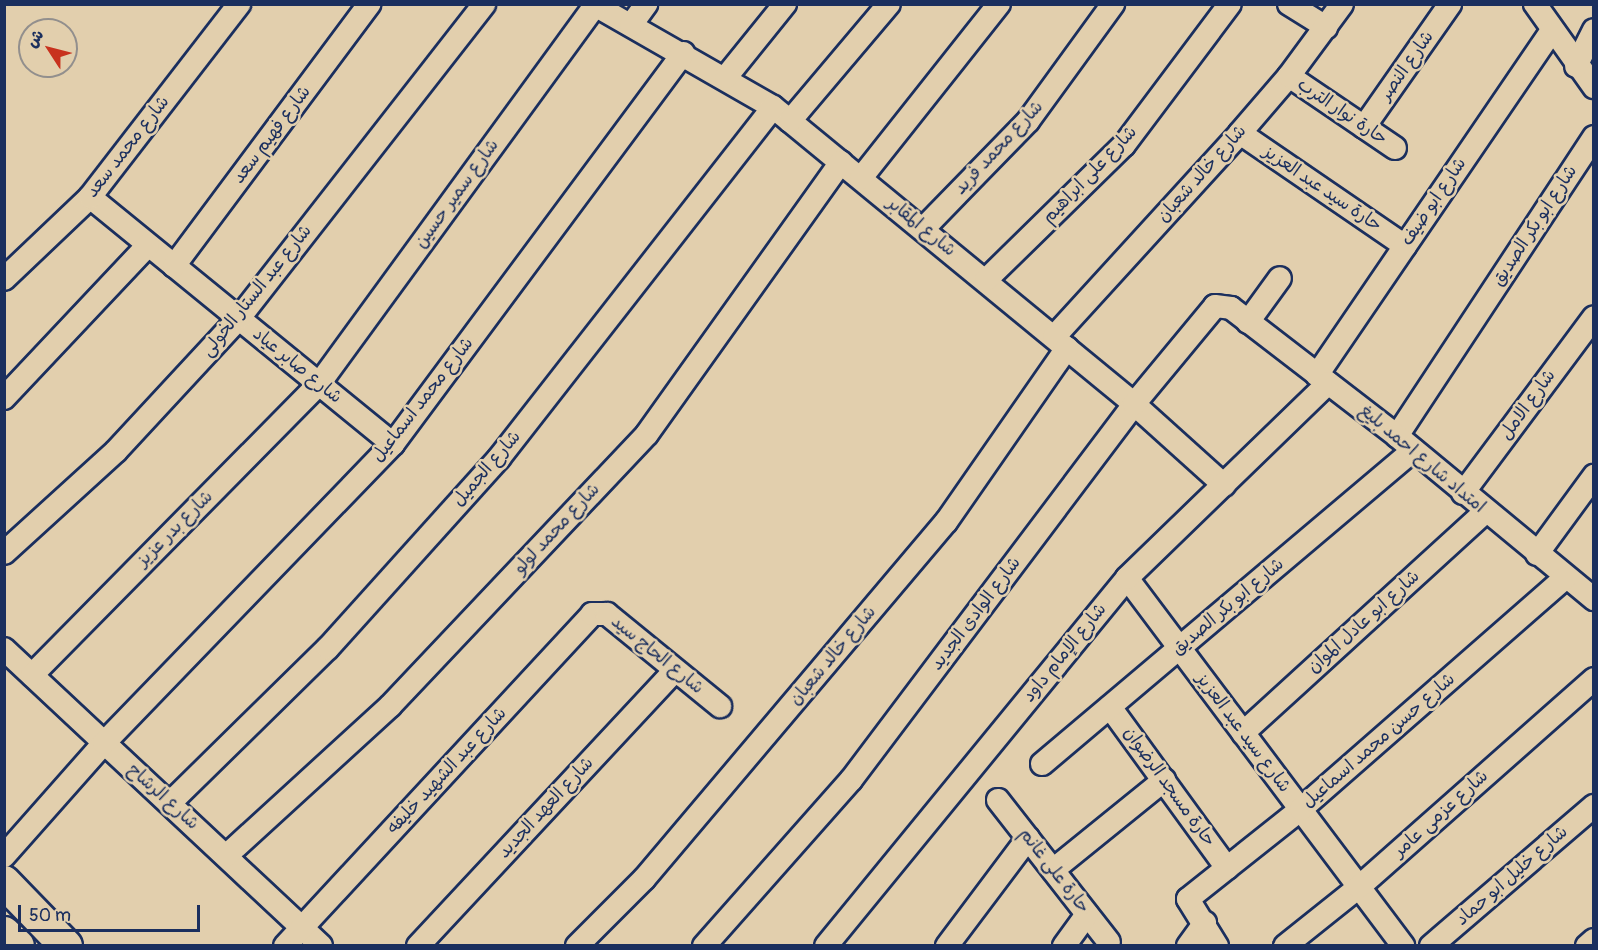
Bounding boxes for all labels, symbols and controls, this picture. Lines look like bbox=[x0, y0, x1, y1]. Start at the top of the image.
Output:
north arrow bbox=[18, 18, 78, 78]
text: ش bbox=[22, 26, 48, 52]
street label: شارع النصر bbox=[1375, 27, 1439, 105]
street label: حارة نوار الترب bbox=[1293, 74, 1391, 150]
street label: شارع فهيم سعد bbox=[228, 82, 316, 188]
street label: شارع محمد سعد bbox=[81, 92, 175, 202]
street label: شارع محمد فريد bbox=[950, 97, 1048, 199]
street label: شارع خالد شعبان bbox=[1153, 121, 1251, 227]
street label: شارع على ابراهيم bbox=[1038, 122, 1142, 228]
street label: شارع سمير حسين bbox=[410, 135, 504, 253]
street label: حارة سيد عبد العزيز bbox=[1259, 141, 1385, 237]
street label: شارع ابو ضيف bbox=[1397, 154, 1471, 250]
street label: شارع ابو بكر الصديق bbox=[1488, 161, 1582, 291]
street label: شارع المقابر bbox=[882, 193, 960, 261]
street label: شارع عبد الستار الخولى bbox=[197, 221, 317, 361]
street label: شارع صابر عياد bbox=[248, 323, 346, 409]
street label: شارع محمد اسماعيل bbox=[368, 333, 478, 467]
street label: شارع الامل bbox=[1495, 366, 1561, 444]
street label: امتداد شارع احمد بليغ bbox=[1354, 400, 1490, 518]
street label: شارع الجميل bbox=[448, 427, 526, 511]
street label: شارع محمد لولو bbox=[509, 479, 605, 579]
street label: شارع بدر عزيز bbox=[132, 486, 218, 572]
street label: شارع الوادى الجديد bbox=[926, 553, 1026, 675]
street label: شارع ابو بكر الصديق bbox=[1167, 554, 1289, 660]
street label: شارع ابو عادل الموان bbox=[1303, 566, 1425, 678]
street label: شارع الإمام داود bbox=[1018, 599, 1112, 707]
street label: شارع خالد شعبان bbox=[785, 602, 881, 710]
street label: شارع الحاج سيد bbox=[606, 611, 708, 699]
street label: شارع سيد عبد العزيز bbox=[1191, 669, 1295, 797]
street label: شارع حسن محمد اسماعيل bbox=[1298, 669, 1460, 813]
street label: شارع عبد الشهيد خليفه bbox=[383, 703, 511, 839]
street label: حارة مسجد الرضوان bbox=[1118, 723, 1220, 851]
street label: شارع العهد الجديد bbox=[494, 753, 598, 863]
street label: شارع الرشاح bbox=[123, 759, 203, 835]
street label: شارع عزمى عامر bbox=[1389, 766, 1493, 862]
street label: شارع خليل ابو حماد bbox=[1452, 821, 1572, 931]
street label: حارة على غانم bbox=[1014, 824, 1094, 918]
scale bar bbox=[21, 893, 202, 931]
text: 50 m bbox=[29, 904, 71, 927]

